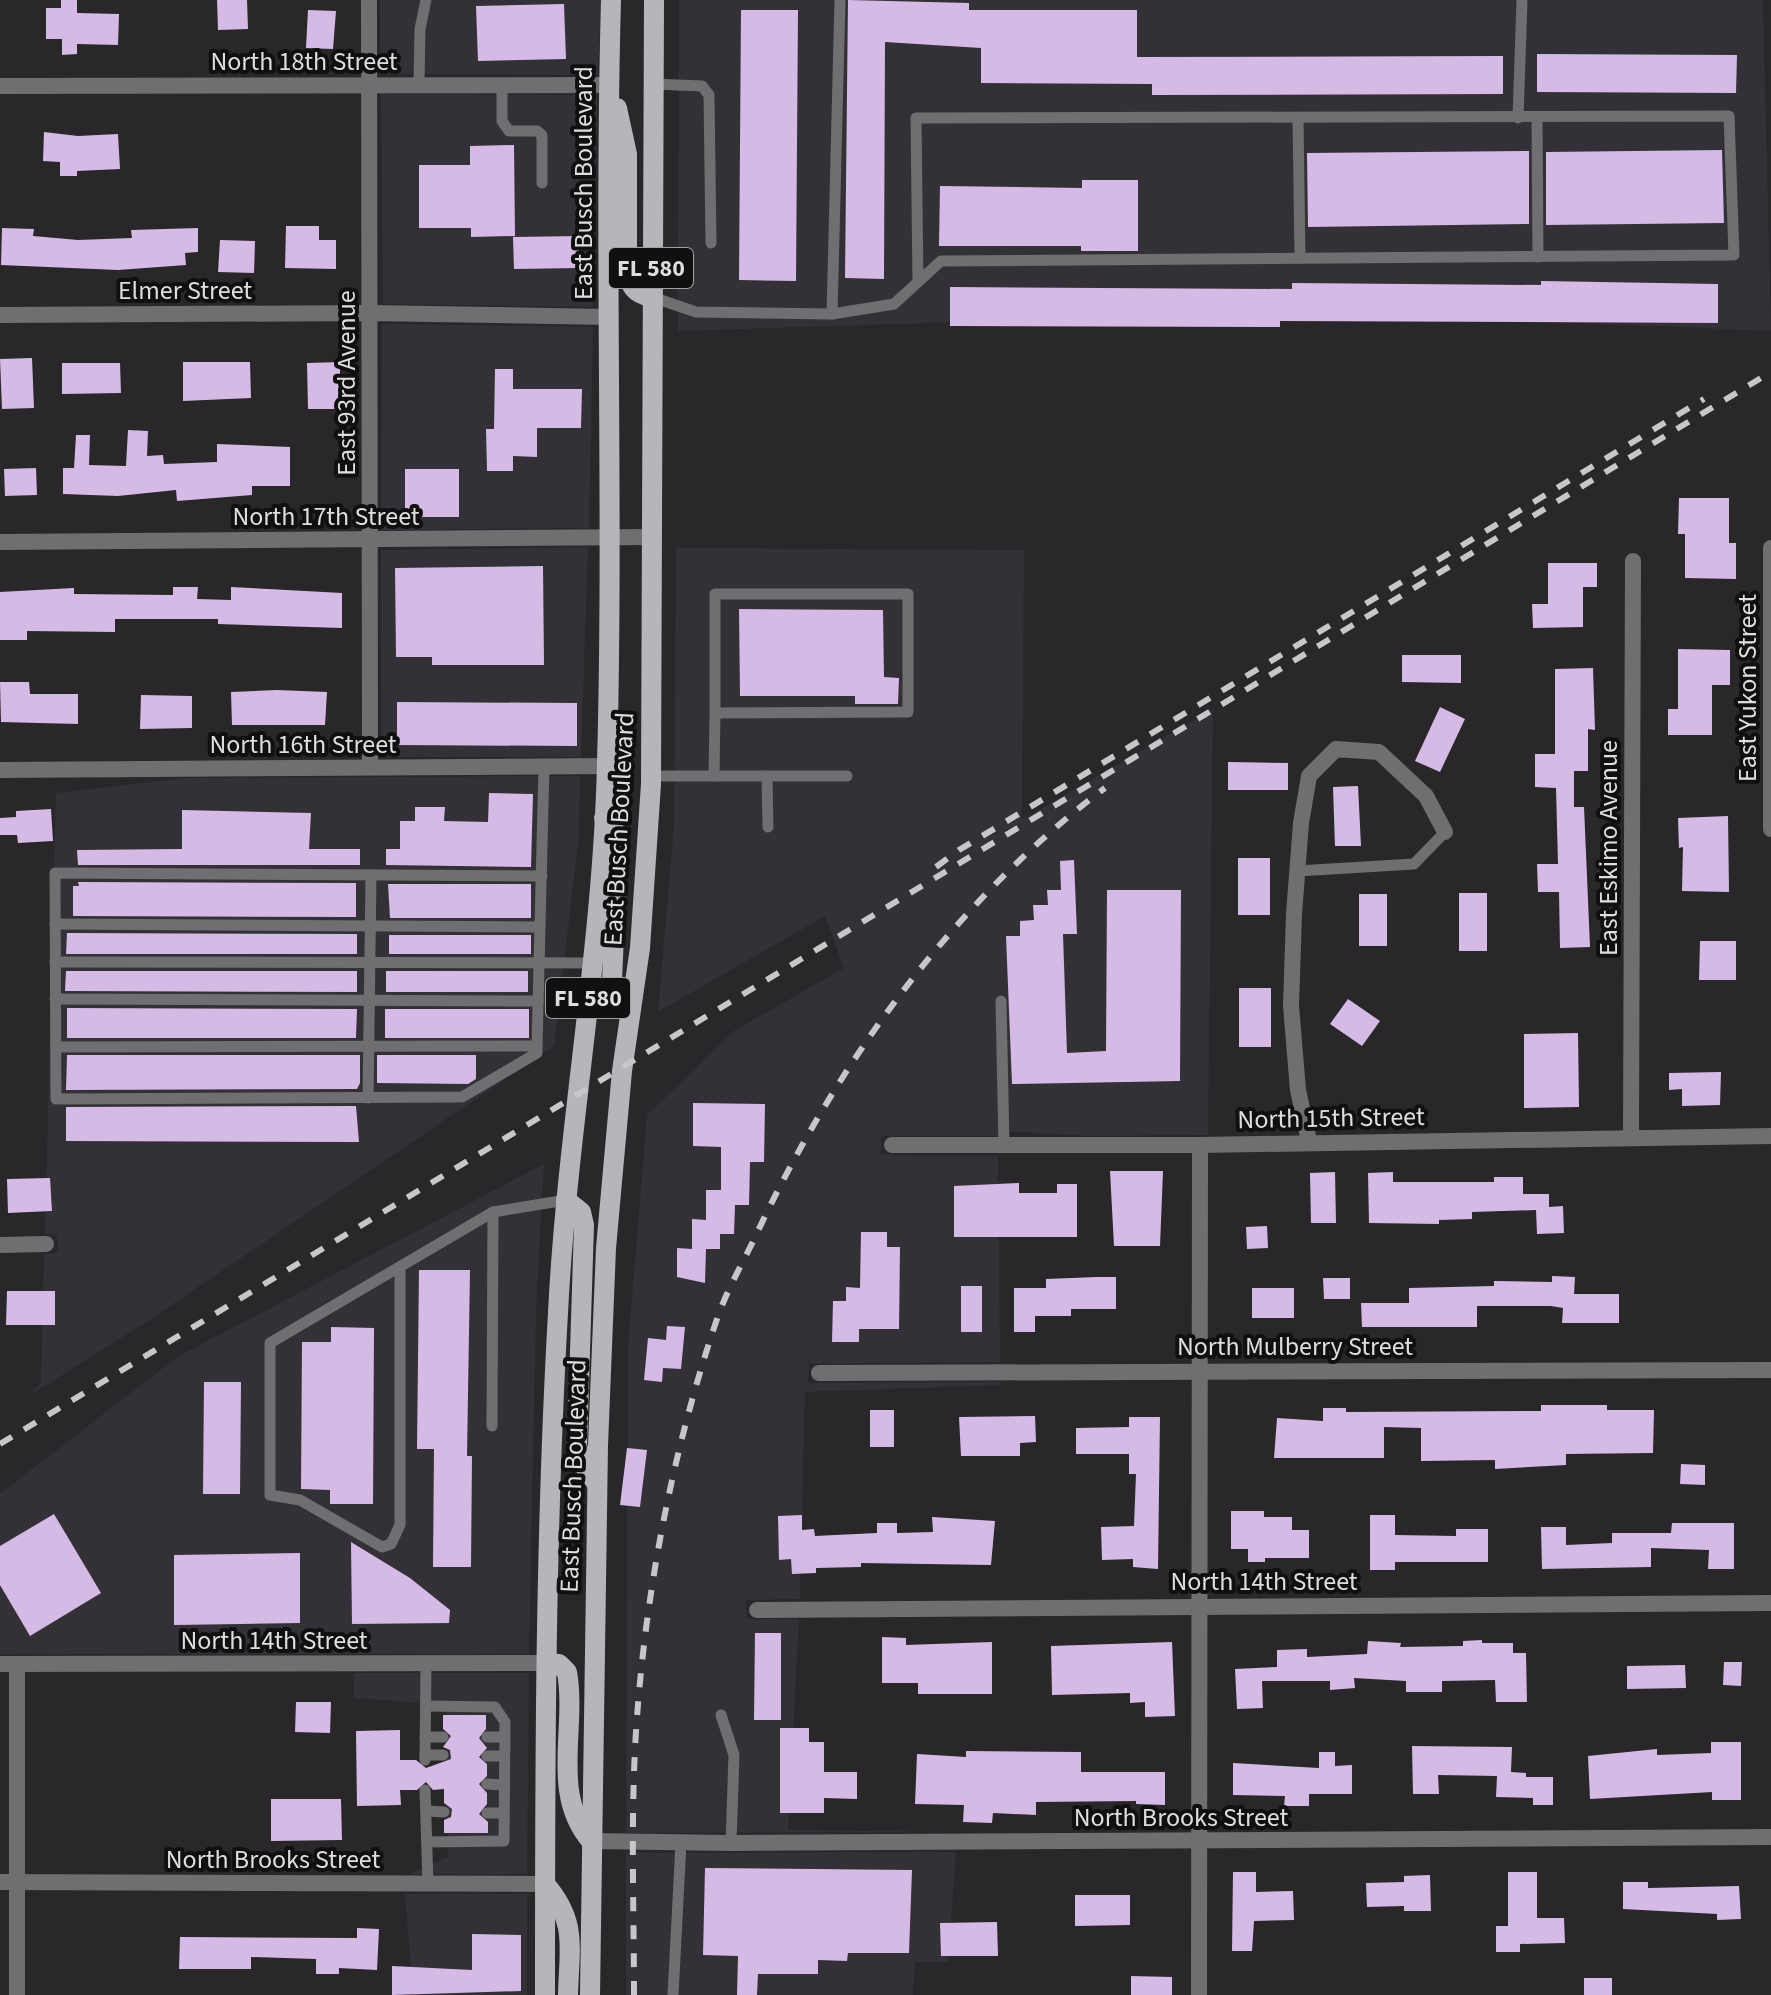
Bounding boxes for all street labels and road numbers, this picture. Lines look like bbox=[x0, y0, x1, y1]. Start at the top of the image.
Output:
street label: North 18th Street bbox=[210, 43, 398, 80]
street label: East Busch Boulevard bbox=[565, 66, 602, 300]
road number: FL 580 bbox=[609, 248, 693, 288]
street label: Elmer Street bbox=[118, 272, 252, 309]
street label: East 93rd Avenue bbox=[328, 290, 365, 476]
street label: North 17th Street bbox=[232, 498, 420, 535]
street label: East Yukon Street bbox=[1729, 594, 1766, 782]
street label: East Busch Boulevard bbox=[594, 711, 644, 947]
street label: North 16th Street bbox=[209, 726, 397, 763]
street label: East Eskimo Avenue bbox=[1590, 740, 1627, 956]
road number: FL 580 bbox=[546, 978, 630, 1018]
street label: North 15th Street bbox=[1237, 1098, 1425, 1138]
street label: North Mulberry Street bbox=[1177, 1328, 1413, 1365]
street label: East Busch Boulevard bbox=[550, 1359, 596, 1593]
street label: North 14th Street bbox=[1170, 1563, 1358, 1600]
street label: North 14th Street bbox=[180, 1622, 368, 1659]
street label: North Brooks Street bbox=[1074, 1799, 1288, 1836]
street label: North Brooks Street bbox=[166, 1841, 380, 1878]

